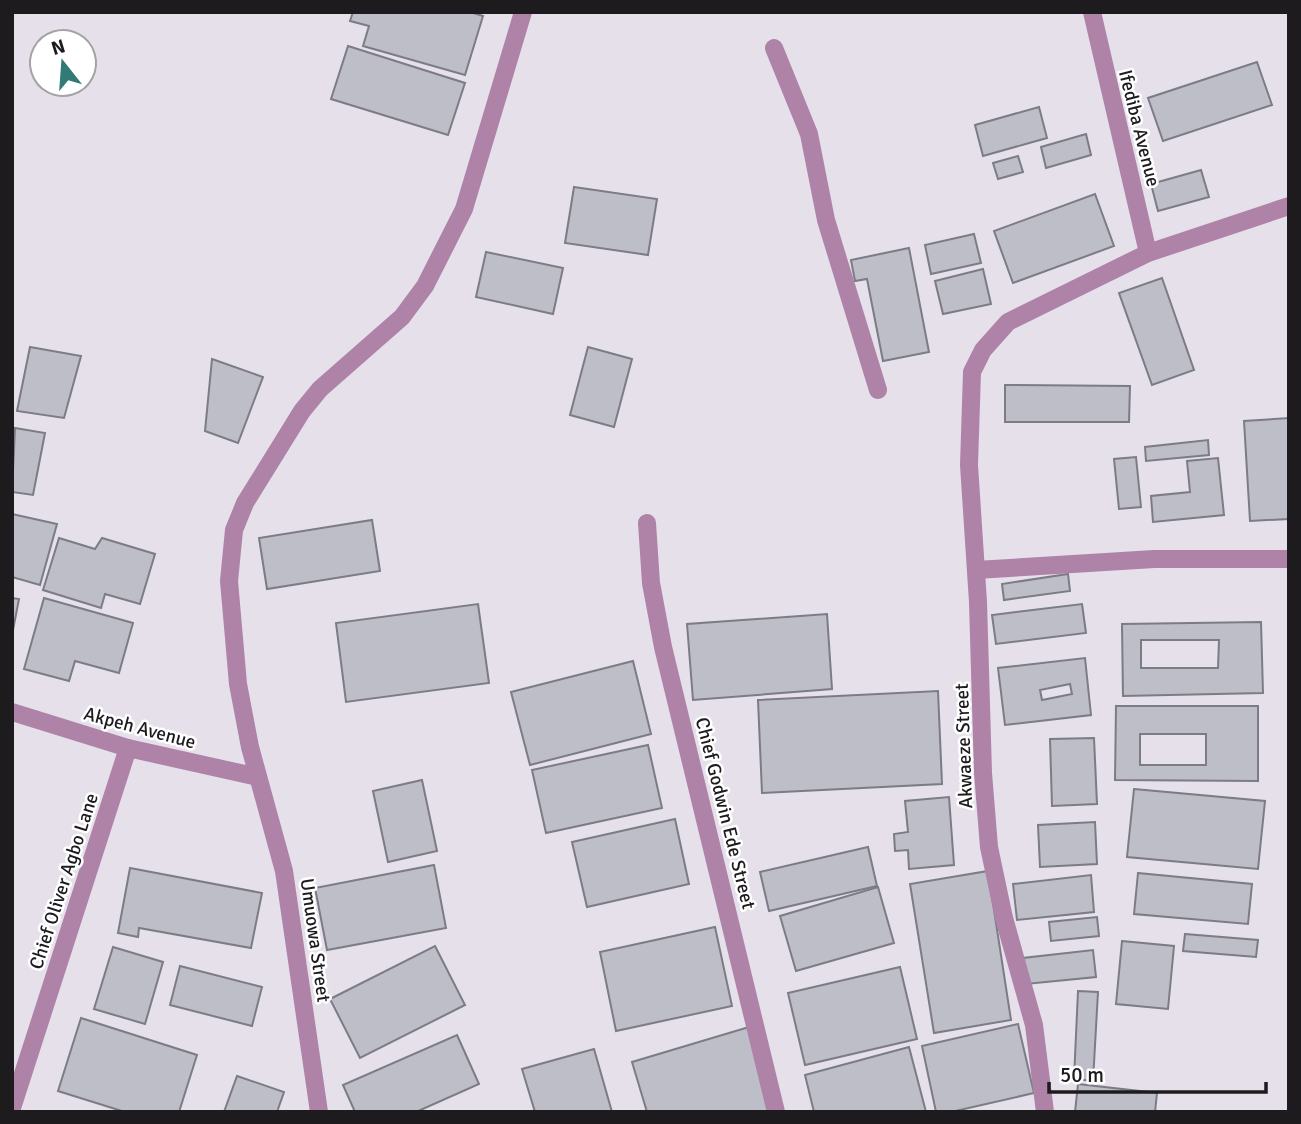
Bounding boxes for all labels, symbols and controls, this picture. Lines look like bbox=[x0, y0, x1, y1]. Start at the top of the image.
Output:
north arrow bbox=[28, 28, 98, 98]
text: N bbox=[48, 34, 68, 61]
street label: Ifediba Avenue bbox=[1113, 67, 1165, 189]
street label: Akwaeze Street bbox=[950, 683, 978, 809]
street label: Akpeh Avenue bbox=[81, 702, 198, 754]
street label: Chief Godwin Ede Street bbox=[690, 715, 761, 912]
street label: Chief Oliver Agbo Lane bbox=[24, 790, 104, 972]
street label: Umuowa Street bbox=[294, 877, 336, 1004]
scale bar bbox=[1049, 1050, 1266, 1094]
text: 50 m bbox=[1060, 1062, 1104, 1088]

